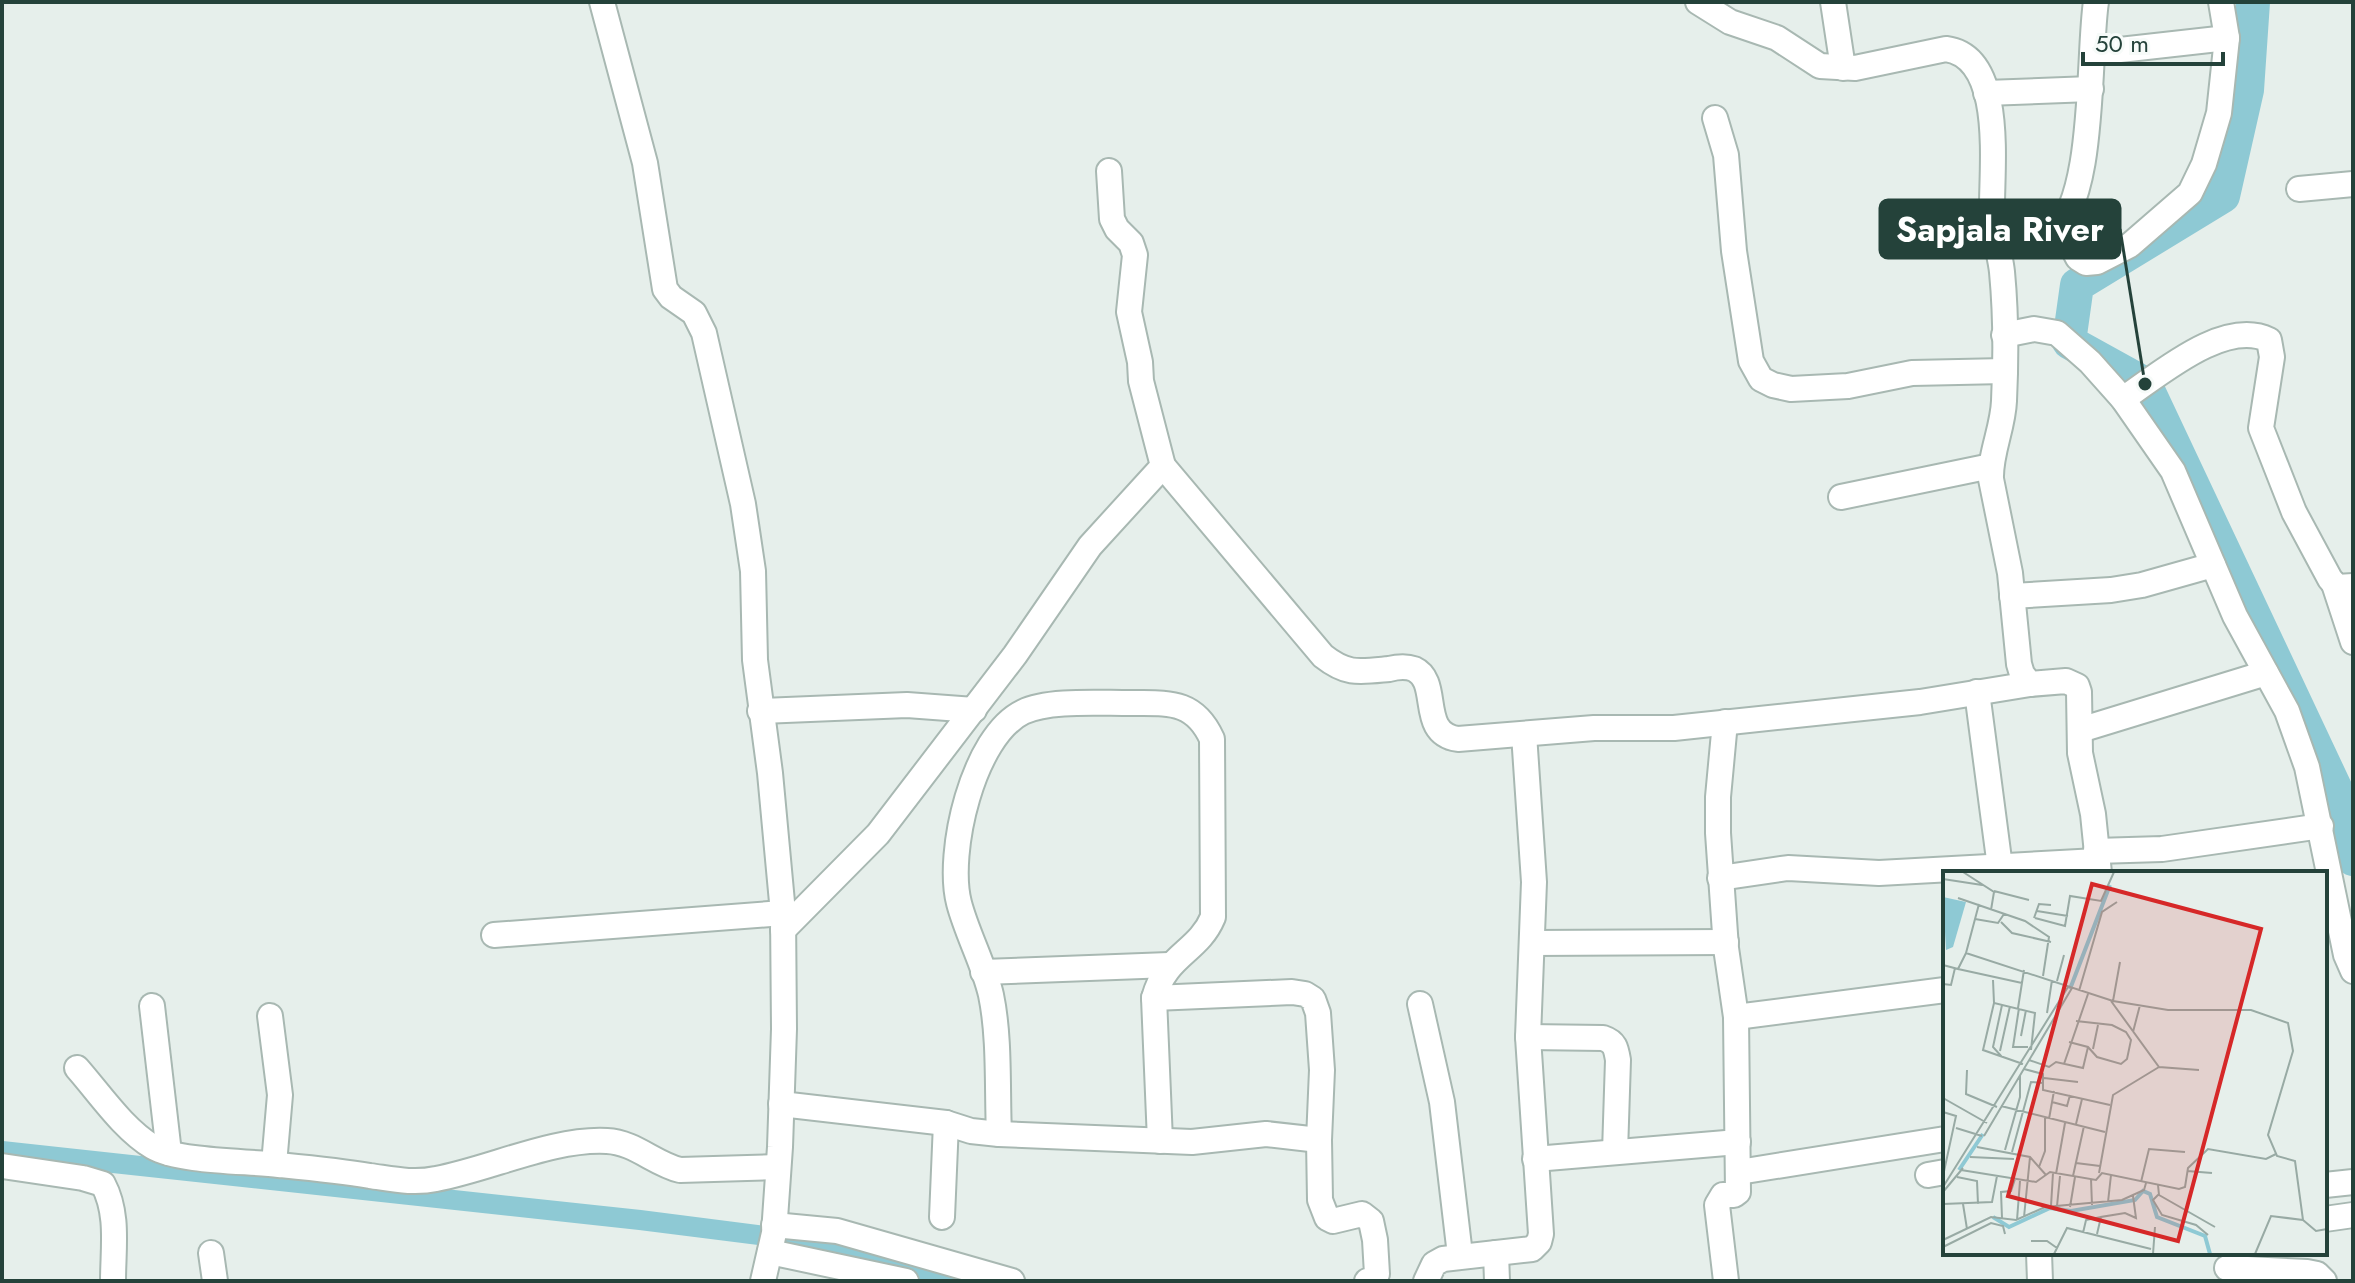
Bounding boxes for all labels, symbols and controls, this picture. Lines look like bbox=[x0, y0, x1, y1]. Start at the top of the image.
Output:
scale bar bbox=[2083, 16, 2223, 66]
text: 50 m bbox=[2095, 26, 2149, 61]
callout: Sapjala River bbox=[1880, 200, 2120, 258]
text: Sapjala River bbox=[1896, 205, 2104, 254]
inset map bbox=[1943, 871, 2327, 1255]

